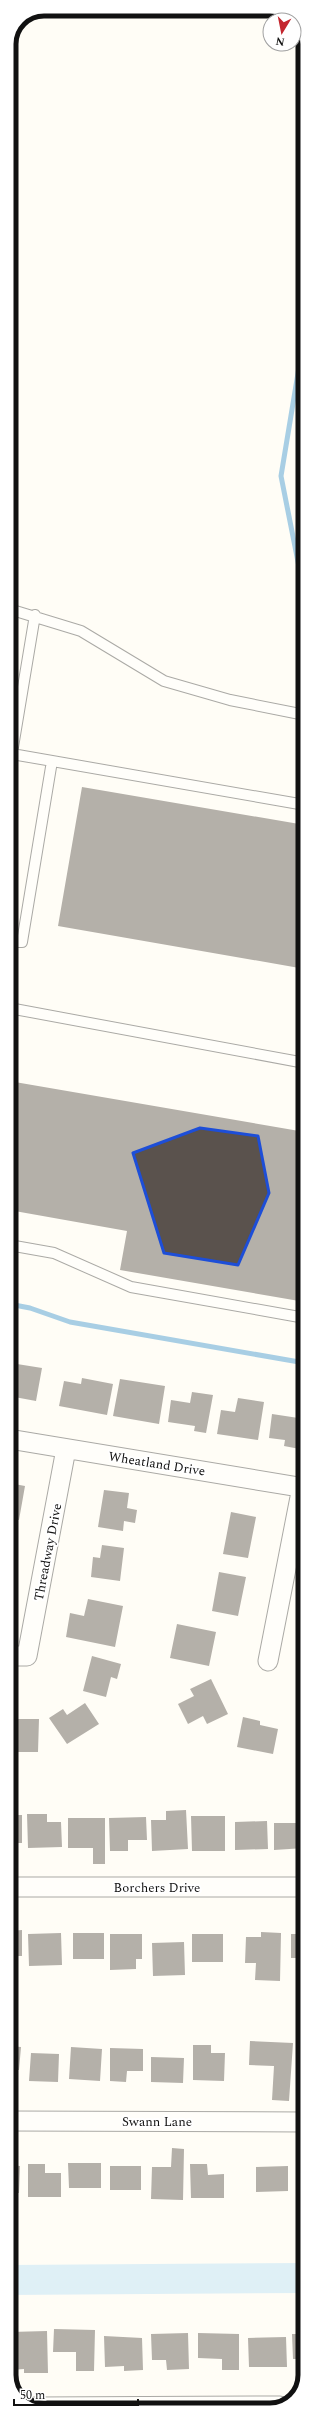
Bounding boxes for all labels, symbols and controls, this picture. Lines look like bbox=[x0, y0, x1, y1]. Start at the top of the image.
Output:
north arrow bbox=[262, 12, 302, 52]
text: N bbox=[274, 32, 286, 51]
street label: Wheatland Drive bbox=[107, 1446, 207, 1482]
street label: Threadway Drive bbox=[29, 1502, 67, 1603]
street label: Borchers Drive bbox=[114, 1878, 200, 1898]
street label: Swann Lane bbox=[122, 2112, 192, 2132]
scale bar bbox=[14, 2381, 138, 2407]
text: 50 m bbox=[20, 2386, 45, 2405]

